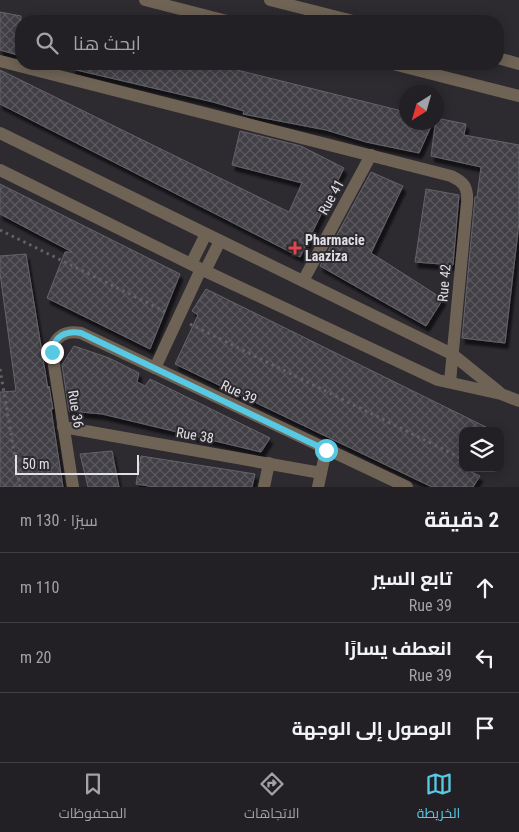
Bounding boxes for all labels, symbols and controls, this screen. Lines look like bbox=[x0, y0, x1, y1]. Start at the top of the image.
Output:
search box bbox=[15, 15, 504, 70]
icon: search bbox=[33, 29, 61, 57]
text: ابحث هنا bbox=[73, 32, 141, 55]
north arrow bbox=[399, 85, 444, 130]
street label: Rue 41 bbox=[315, 177, 347, 217]
place label: Pharmacie Laaziza bbox=[305, 232, 365, 264]
marker: Pharmacie Laaziza bbox=[289, 242, 301, 254]
street label: Rue 42 bbox=[434, 263, 454, 303]
route end bbox=[41, 341, 64, 364]
street label: Rue 39 bbox=[218, 377, 260, 407]
street label: Rue 36 bbox=[65, 389, 87, 429]
street label: Rue 38 bbox=[175, 424, 215, 446]
map controls bbox=[459, 427, 504, 472]
button: layers bbox=[459, 427, 504, 472]
route start bbox=[315, 439, 338, 462]
scale bar bbox=[15, 452, 139, 475]
text: 50 m bbox=[22, 456, 50, 472]
text: 2 دقيقة bbox=[424, 508, 499, 532]
text: سيرًا · 130 m bbox=[20, 511, 98, 530]
text: تابع السير bbox=[372, 567, 452, 590]
icon: ahead bbox=[471, 574, 499, 602]
text: 110 m bbox=[20, 578, 59, 597]
text: Rue 39 bbox=[409, 596, 452, 615]
text: انعطف يسارًا bbox=[344, 637, 452, 660]
icon: left bbox=[471, 644, 499, 672]
text: 20 m bbox=[20, 648, 52, 667]
text: Rue 39 bbox=[409, 666, 452, 685]
icon: arrive bbox=[471, 714, 499, 742]
text: الوصول إلى الوجهة bbox=[292, 717, 452, 740]
tab: المحفوظات bbox=[59, 770, 127, 826]
tab: الاتجاهات bbox=[244, 770, 299, 826]
tab: الخريطة bbox=[417, 770, 460, 826]

